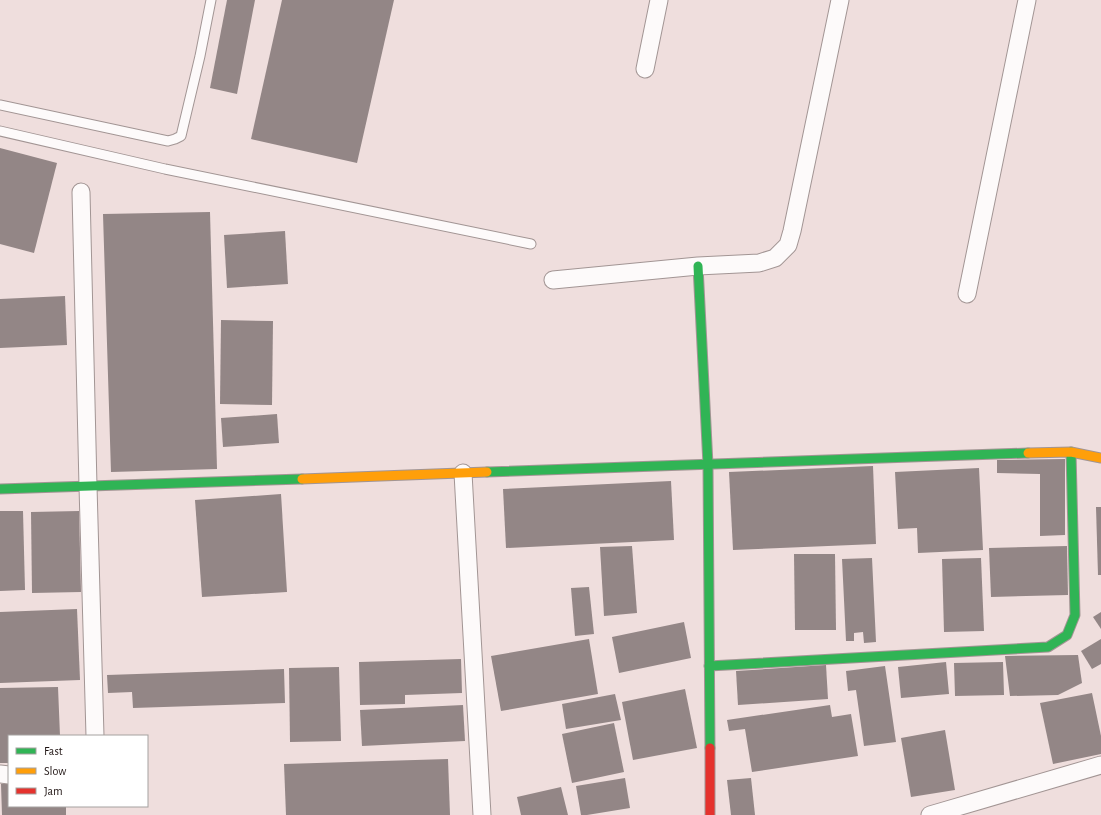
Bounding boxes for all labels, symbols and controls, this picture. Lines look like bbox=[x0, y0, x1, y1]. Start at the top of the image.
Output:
legend bbox=[8, 735, 148, 807]
text: Fast bbox=[44, 745, 63, 757]
text: Slow bbox=[44, 765, 66, 777]
text: Jam bbox=[44, 785, 63, 797]

